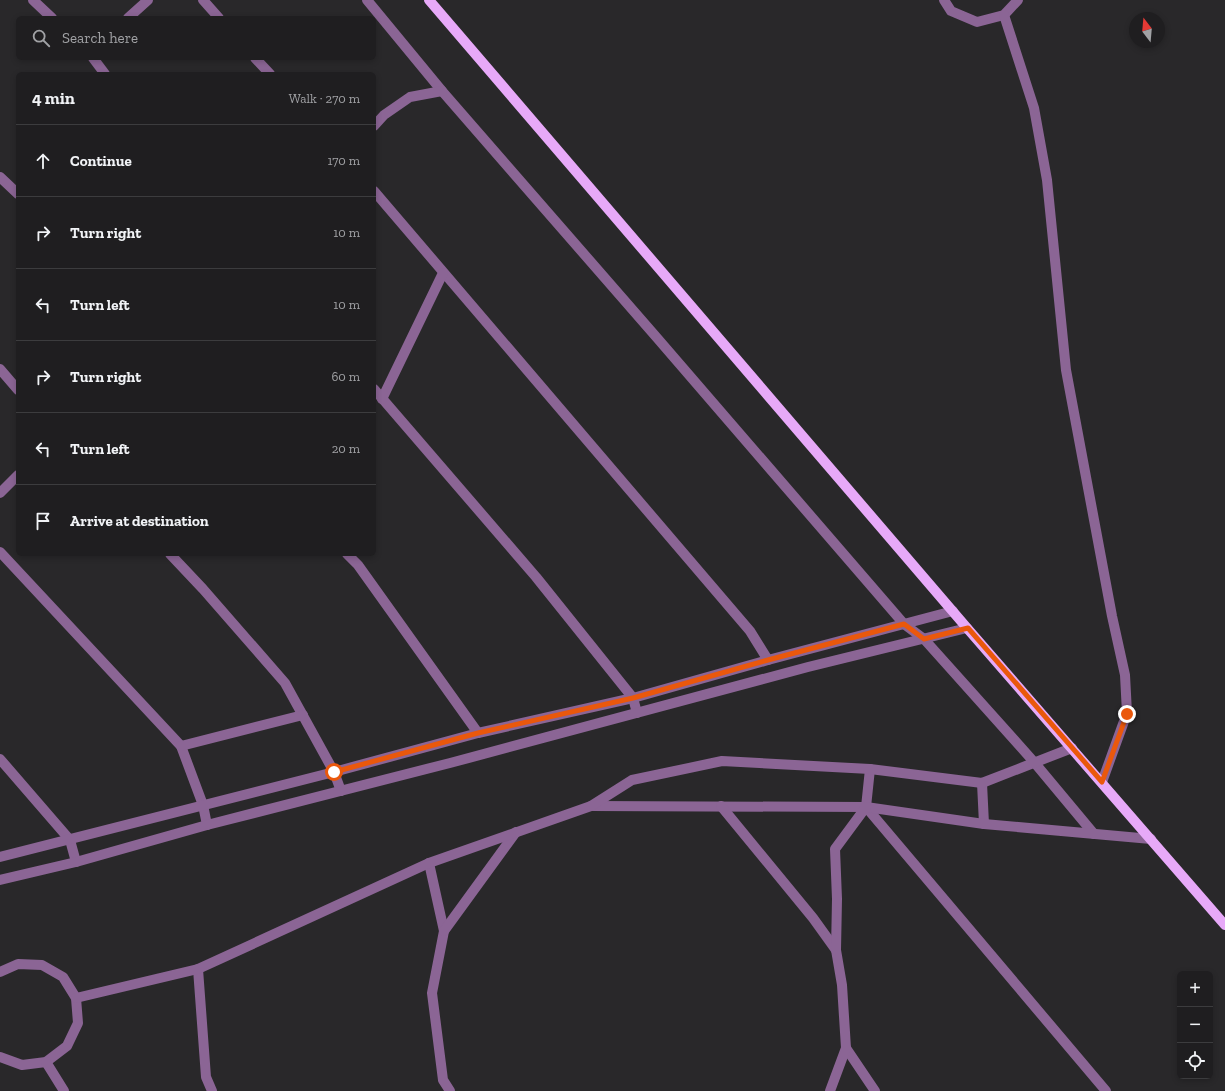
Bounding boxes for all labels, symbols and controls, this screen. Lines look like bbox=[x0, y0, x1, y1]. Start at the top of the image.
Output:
north arrow bbox=[1129, 12, 1165, 48]
search box bbox=[16, 16, 376, 60]
icon: search bbox=[30, 27, 52, 49]
text: Search here bbox=[62, 29, 138, 47]
text: 4 min bbox=[32, 88, 75, 108]
text: Walk · 270 m bbox=[289, 91, 360, 106]
icon: ahead bbox=[32, 150, 54, 172]
text: Continue bbox=[70, 152, 132, 170]
text: 170 m bbox=[327, 153, 360, 168]
icon: right bbox=[32, 222, 54, 244]
text: Turn right bbox=[70, 224, 141, 242]
text: 10 m bbox=[333, 225, 360, 240]
icon: left bbox=[32, 294, 54, 316]
text: Turn left bbox=[70, 296, 130, 314]
text: 10 m bbox=[333, 297, 360, 312]
icon: right bbox=[32, 366, 54, 388]
text: Turn right bbox=[70, 368, 141, 386]
text: 60 m bbox=[331, 369, 360, 384]
icon: left bbox=[32, 438, 54, 460]
text: Turn left bbox=[70, 440, 130, 458]
text: 20 m bbox=[332, 441, 360, 456]
icon: arrive bbox=[32, 510, 54, 532]
text: Arrive at destination bbox=[70, 512, 209, 530]
route end bbox=[1118, 705, 1136, 723]
route start bbox=[325, 763, 343, 781]
map controls bbox=[1177, 971, 1213, 1079]
button: + bbox=[1177, 971, 1213, 1007]
button: − bbox=[1177, 1007, 1213, 1043]
button: locate bbox=[1177, 1043, 1213, 1079]

